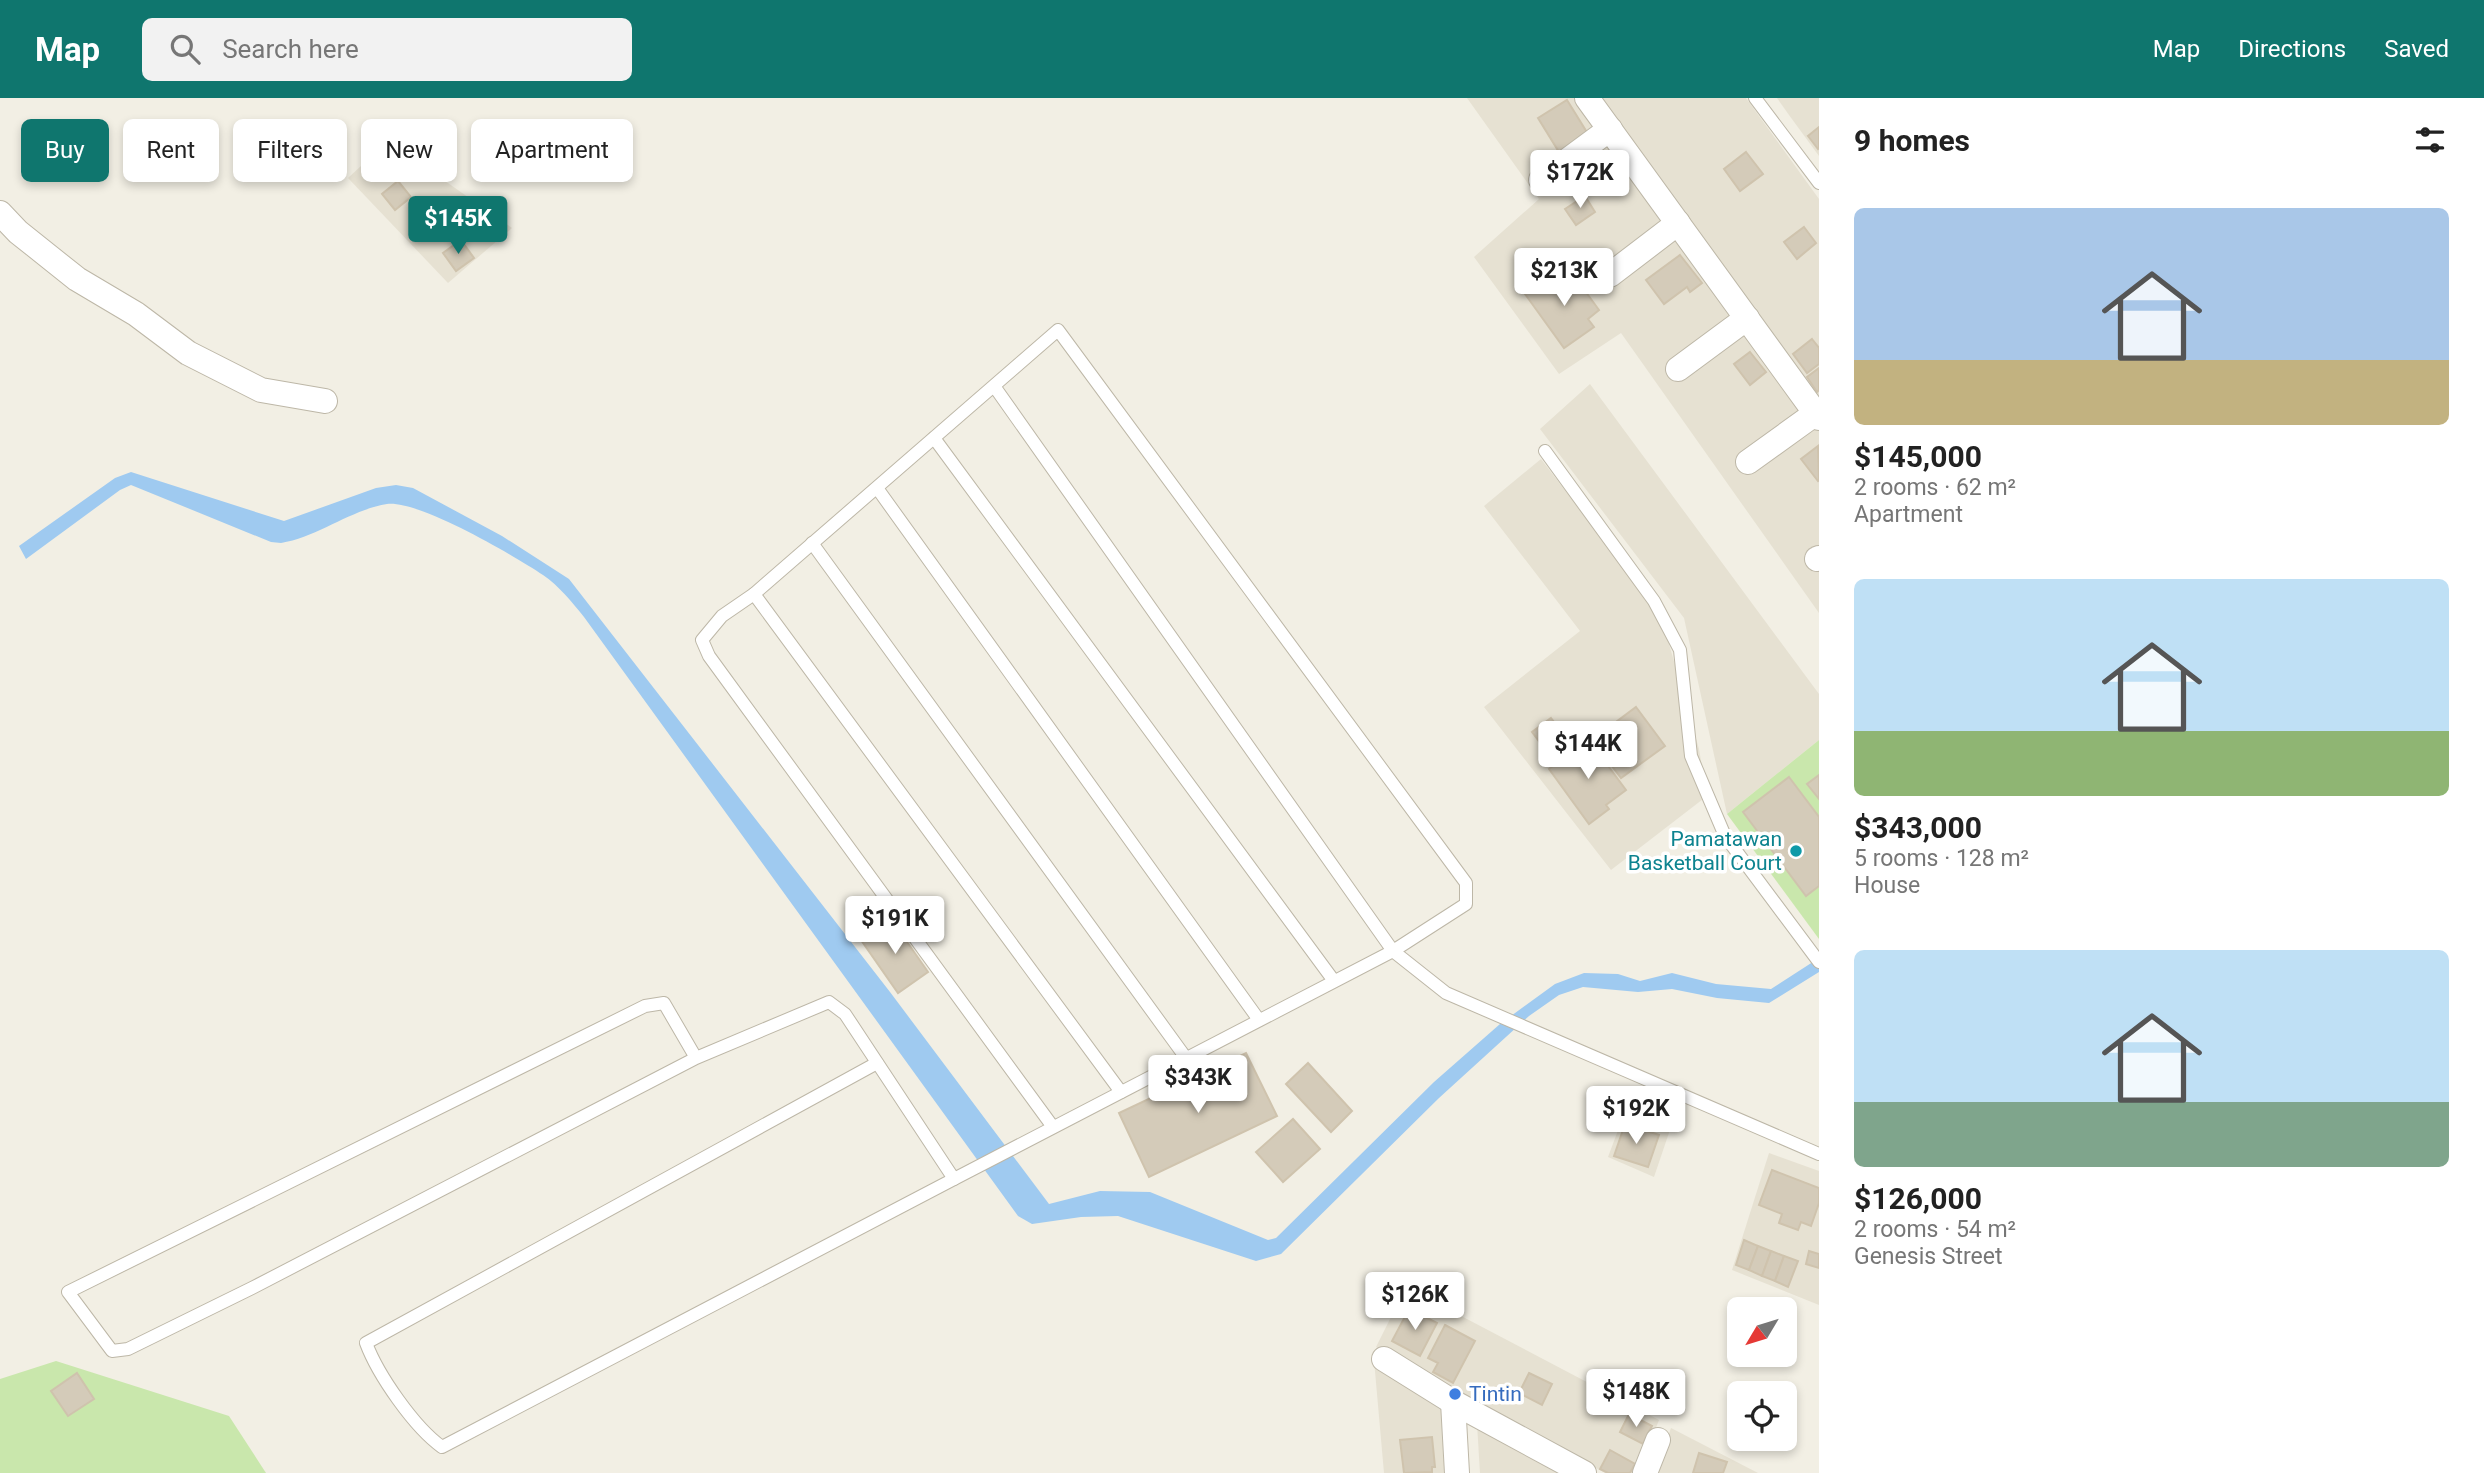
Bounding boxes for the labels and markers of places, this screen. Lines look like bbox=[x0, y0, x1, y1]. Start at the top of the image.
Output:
pin: $172K bbox=[1531, 150, 1629, 210]
pin: $145K bbox=[409, 197, 507, 256]
pin: $213K bbox=[1515, 248, 1613, 308]
pin: $144K bbox=[1539, 722, 1637, 781]
place label: Pamatawan Basketball Court bbox=[1628, 827, 1782, 875]
marker: Pamatawan Basketball Court bbox=[1788, 843, 1804, 859]
pin: $191K bbox=[846, 896, 944, 956]
pin: $343K bbox=[1149, 1056, 1247, 1115]
pin: $192K bbox=[1587, 1086, 1685, 1146]
pin: $126K bbox=[1366, 1272, 1464, 1332]
pin: $148K bbox=[1587, 1370, 1685, 1429]
place label: Tintin bbox=[1469, 1382, 1522, 1406]
marker: Tintin bbox=[1447, 1386, 1463, 1402]

